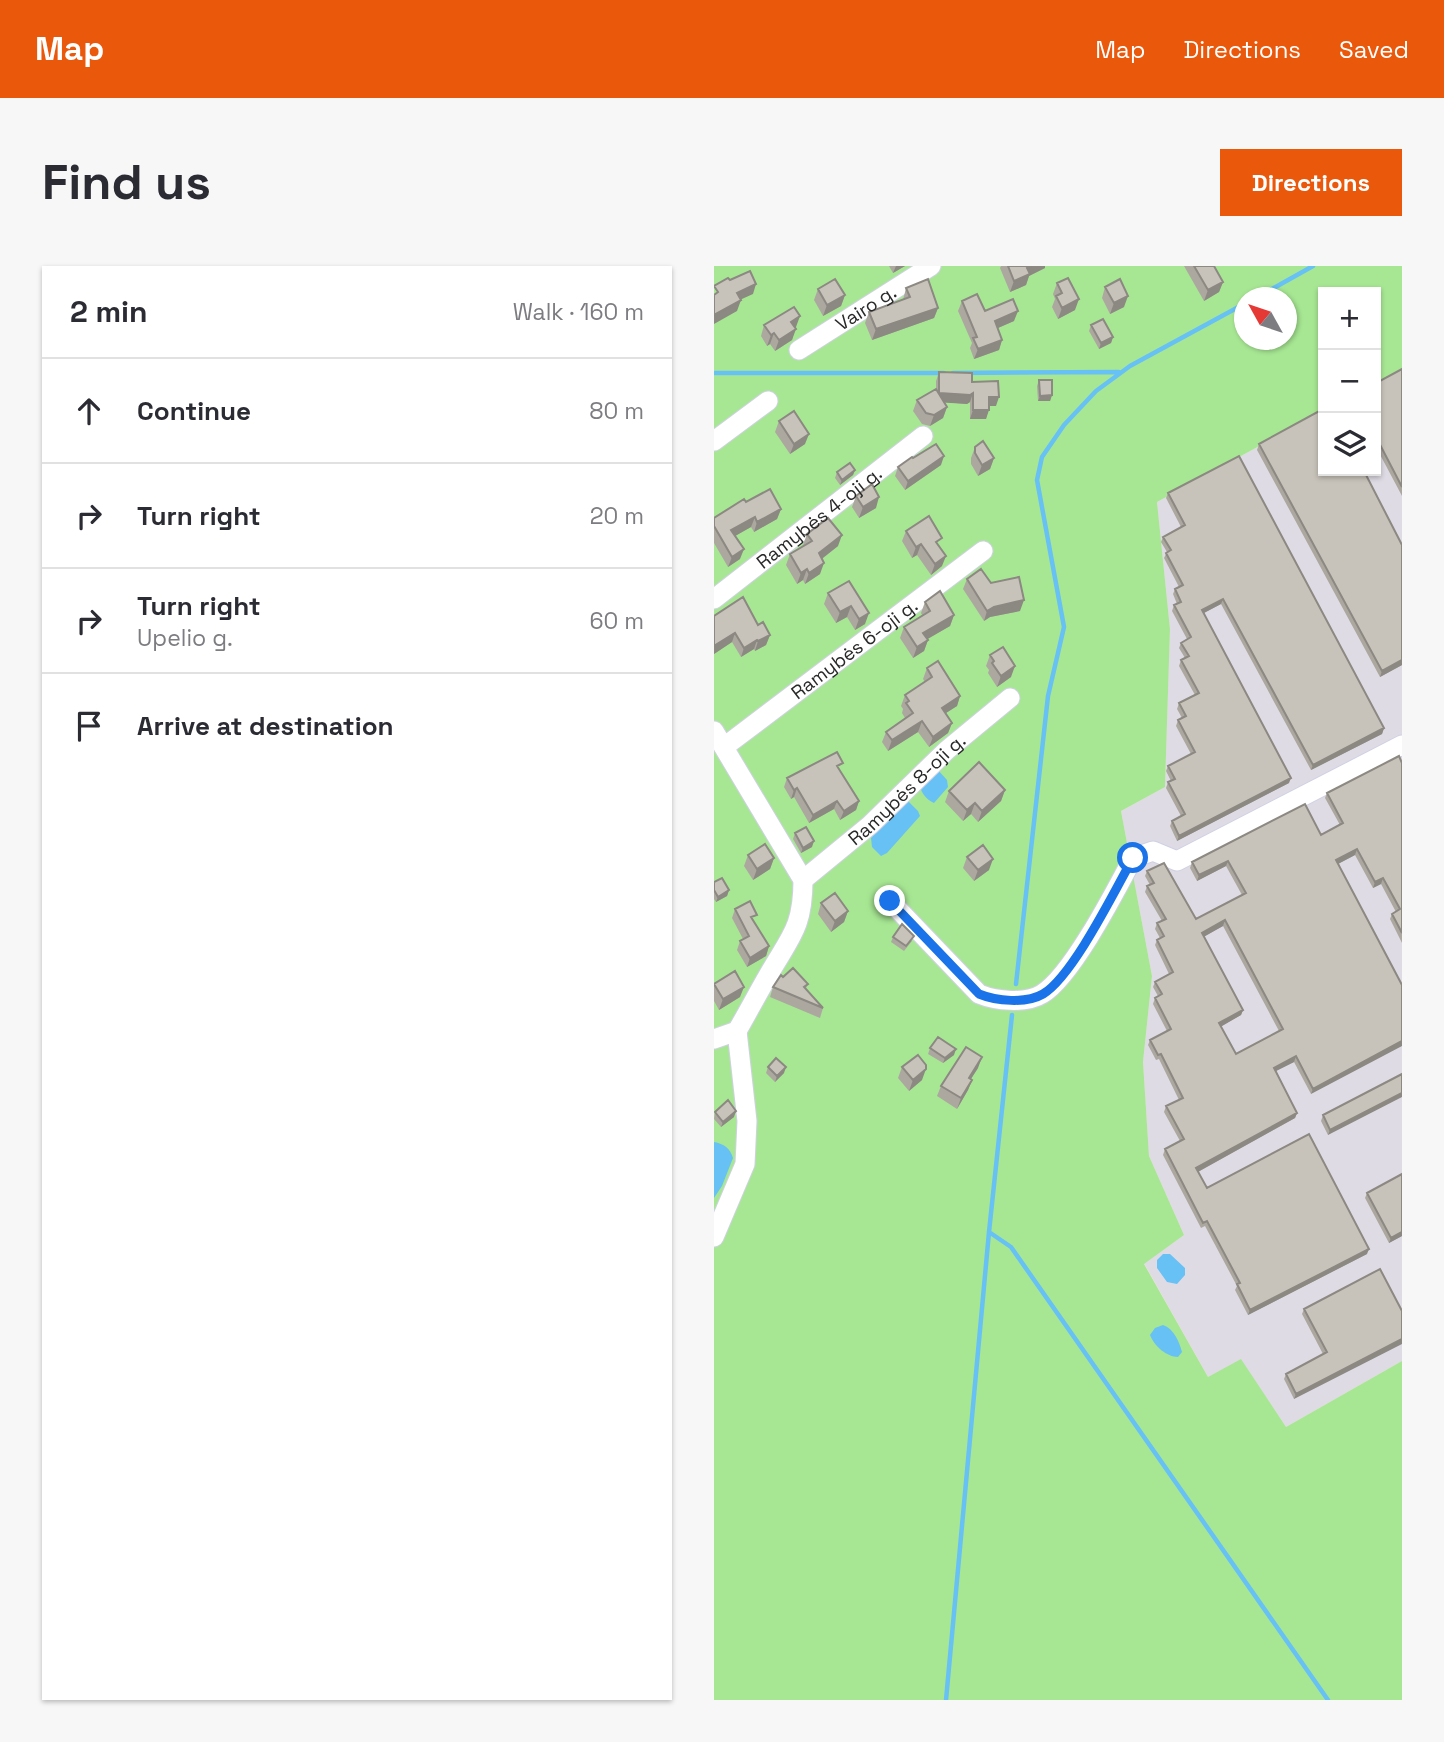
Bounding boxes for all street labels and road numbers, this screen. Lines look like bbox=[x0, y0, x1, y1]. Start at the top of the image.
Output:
street label: Vairo g. bbox=[831, 279, 901, 336]
street label: Ramybės 4-oji g. bbox=[751, 460, 887, 574]
street label: Ramybės 6-oji g. bbox=[786, 593, 922, 705]
street label: Ramybės 8-oji g. bbox=[843, 728, 971, 851]

